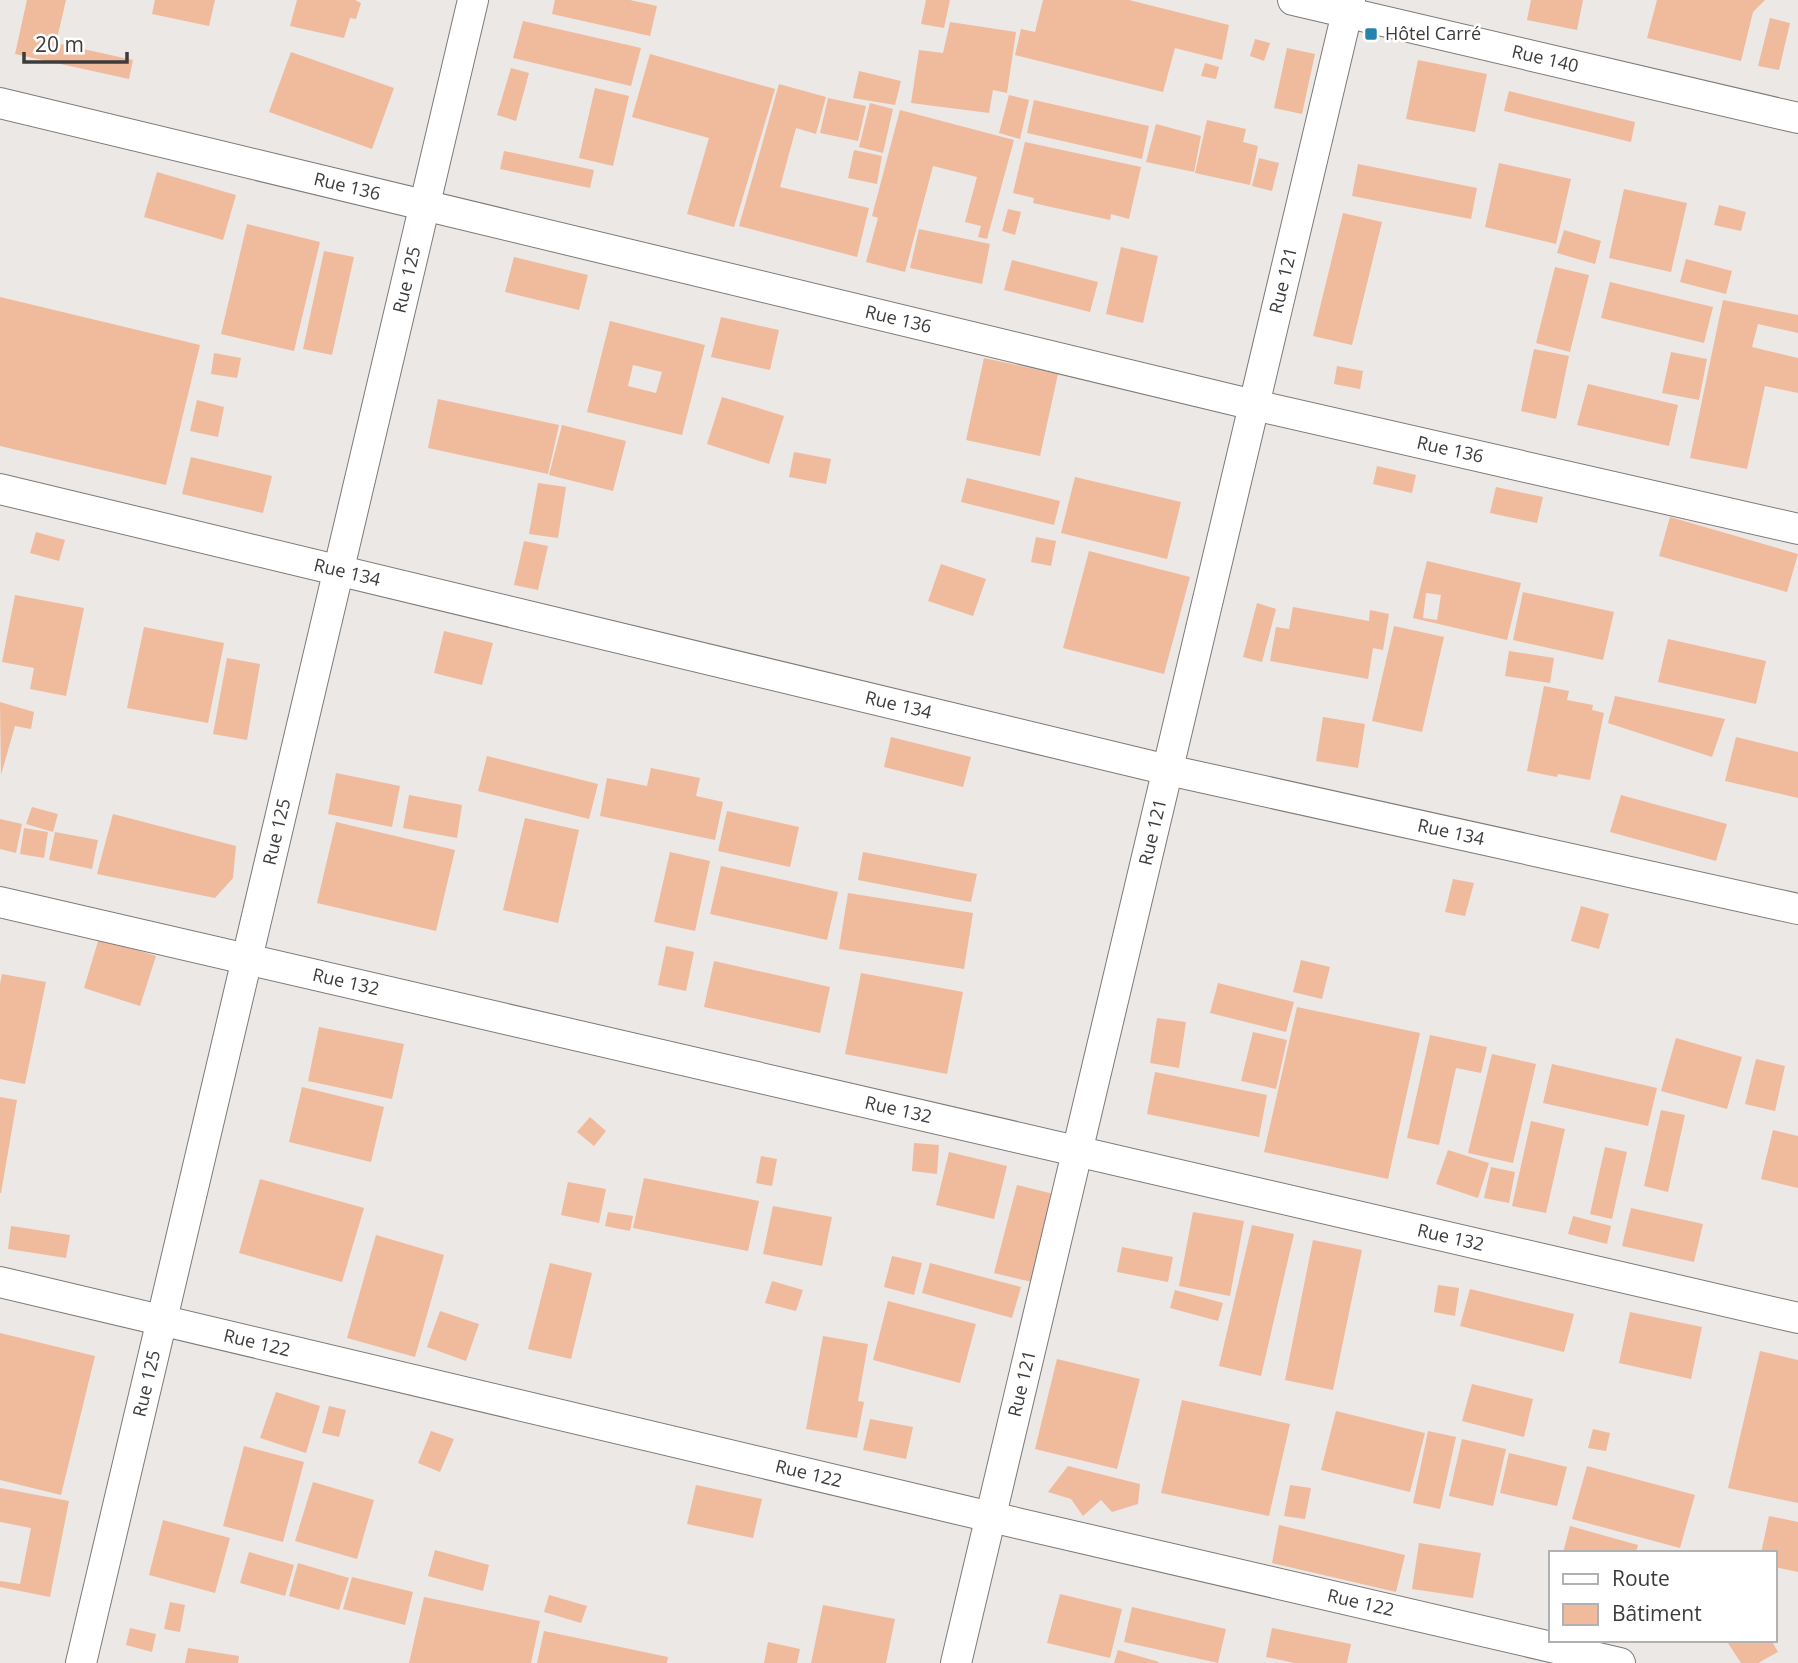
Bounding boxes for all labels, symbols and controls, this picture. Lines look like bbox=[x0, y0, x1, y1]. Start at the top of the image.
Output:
scale bar bbox=[24, 21, 128, 65]
place label: Hôtel Carré bbox=[1385, 21, 1481, 45]
marker: Hôtel Carré bbox=[1363, 26, 1379, 42]
text: 20 m bbox=[35, 30, 84, 58]
street label: Rue 140 bbox=[1510, 39, 1581, 77]
street label: Rue 136 bbox=[312, 166, 383, 205]
street label: Rue 125 bbox=[387, 244, 426, 315]
street label: Rue 121 bbox=[1263, 244, 1302, 316]
street label: Rue 136 bbox=[863, 299, 934, 338]
street label: Rue 136 bbox=[1415, 429, 1486, 468]
street label: Rue 134 bbox=[312, 552, 383, 591]
street label: Rue 134 bbox=[863, 685, 934, 724]
street label: Rue 125 bbox=[256, 796, 295, 867]
street label: Rue 121 bbox=[1132, 796, 1171, 868]
street label: Rue 134 bbox=[1415, 812, 1487, 850]
street label: Rue 132 bbox=[310, 962, 382, 1000]
street label: Rue 132 bbox=[863, 1090, 934, 1128]
street label: Rue 132 bbox=[1415, 1217, 1487, 1256]
street label: Rue 122 bbox=[221, 1322, 293, 1361]
street label: Rue 125 bbox=[126, 1348, 165, 1419]
street label: Rue 121 bbox=[1002, 1348, 1041, 1419]
street label: Rue 122 bbox=[773, 1453, 845, 1492]
legend bbox=[1549, 1551, 1777, 1642]
text: Route bbox=[1612, 1564, 1670, 1592]
street label: Rue 122 bbox=[1325, 1582, 1397, 1621]
text: Bâtiment bbox=[1612, 1599, 1702, 1627]

